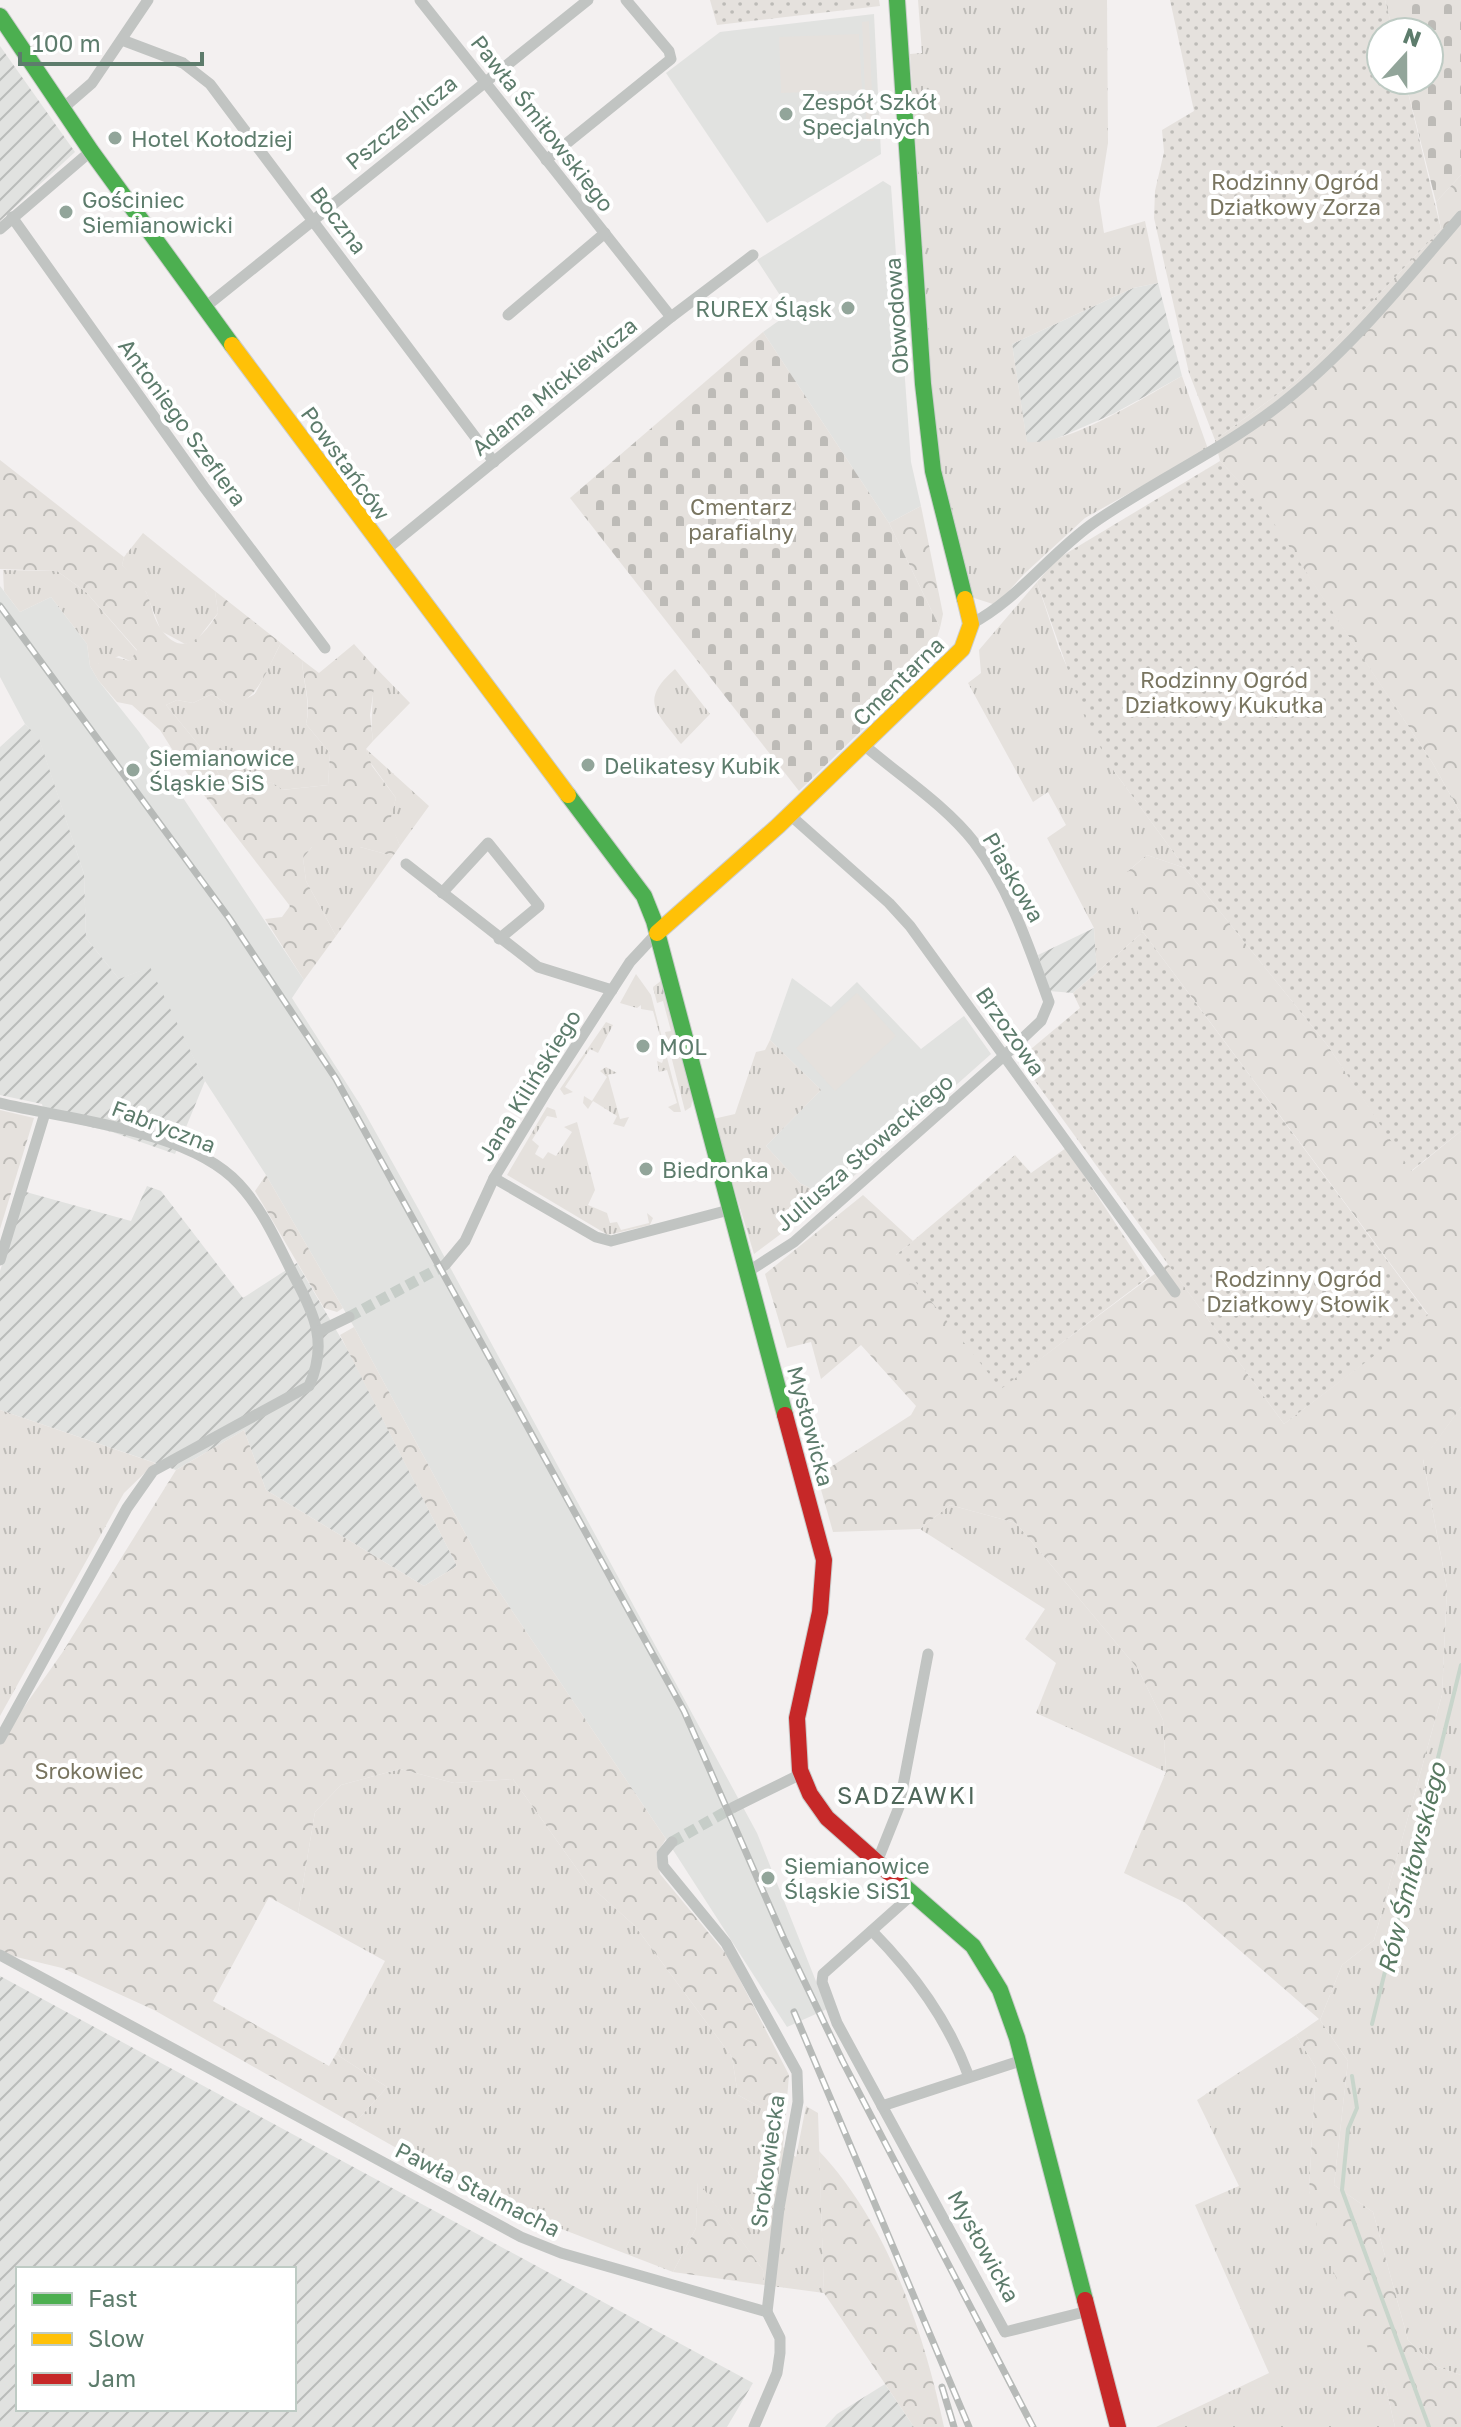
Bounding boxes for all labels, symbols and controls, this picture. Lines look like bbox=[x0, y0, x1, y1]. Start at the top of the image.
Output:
scale bar bbox=[20, 16, 202, 66]
north arrow bbox=[1365, 16, 1445, 96]
text: N bbox=[1400, 21, 1425, 52]
text: 100 m bbox=[32, 28, 101, 57]
street label: Pawła Śmiłowskiego bbox=[466, 29, 620, 217]
street label: Pszczelnicza bbox=[340, 69, 462, 175]
place label: Zespół Szkół Specjalnych bbox=[802, 88, 937, 140]
marker: Zespół Szkół Specjalnych bbox=[777, 105, 795, 123]
place label: Hotel Kołodziej bbox=[131, 125, 293, 152]
marker: Hotel Kołodziej bbox=[106, 129, 124, 147]
park label: Rodzinny Ogród Działkowy Zorza bbox=[1209, 168, 1381, 220]
street label: Boczna bbox=[305, 181, 373, 259]
place label: Gościniec Siemianowicki bbox=[82, 186, 233, 238]
marker: Gościniec Siemianowicki bbox=[57, 203, 75, 221]
street label: Obwodowa bbox=[878, 257, 914, 375]
place label: RUREX Śląsk bbox=[695, 295, 832, 322]
marker: RUREX Śląsk bbox=[839, 299, 857, 317]
street label: Adama Mickiewicza bbox=[466, 311, 642, 461]
street label: Antoniego Szeflera bbox=[113, 333, 253, 511]
street label: Powstańców bbox=[296, 401, 396, 525]
park label: Cmentarz parafialny bbox=[688, 493, 794, 545]
street label: Cmentarna bbox=[847, 631, 949, 731]
park label: Rodzinny Ogród Działkowy Kukułka bbox=[1124, 666, 1324, 718]
place label: Siemianowice Śląskie SiS bbox=[149, 744, 295, 796]
place label: Delikatesy Kubik bbox=[604, 752, 780, 779]
marker: Delikatesy Kubik bbox=[579, 756, 597, 774]
marker: Siemianowice Śląskie SiS bbox=[124, 761, 142, 779]
street label: Piaskowa bbox=[978, 827, 1050, 927]
street label: Brzozowa bbox=[971, 981, 1051, 1081]
street label: Jana Kilińskiego bbox=[472, 1004, 586, 1166]
place label: MOL bbox=[659, 1033, 707, 1060]
marker: MOL bbox=[634, 1037, 652, 1055]
street label: Juliusza Słowackiego bbox=[770, 1068, 958, 1236]
street label: Fabryczna bbox=[108, 1094, 220, 1158]
place label: Biedronka bbox=[662, 1156, 769, 1183]
marker: Biedronka bbox=[637, 1160, 655, 1178]
park label: Rodzinny Ogród Działkowy Słowik bbox=[1206, 1265, 1390, 1317]
street label: Mysłowicka bbox=[782, 1363, 840, 1489]
park label: Srokowiec bbox=[34, 1757, 144, 1784]
water label: Rów Śmiłowskiego bbox=[1371, 1758, 1453, 1977]
district label: SADZAWKI bbox=[837, 1780, 977, 1809]
place label: Siemianowice Śląskie SiS1 bbox=[784, 1852, 930, 1904]
marker: Siemianowice Śląskie SiS1 bbox=[759, 1869, 777, 1887]
street label: Srokowiecka bbox=[744, 2093, 790, 2229]
street label: Pawła Stalmacha bbox=[391, 2136, 565, 2242]
street label: Mysłowicka bbox=[942, 2185, 1026, 2307]
legend bbox=[16, 2267, 296, 2411]
text: Fast bbox=[88, 2283, 138, 2312]
text: Slow bbox=[88, 2323, 144, 2352]
text: Jam bbox=[88, 2363, 136, 2392]

